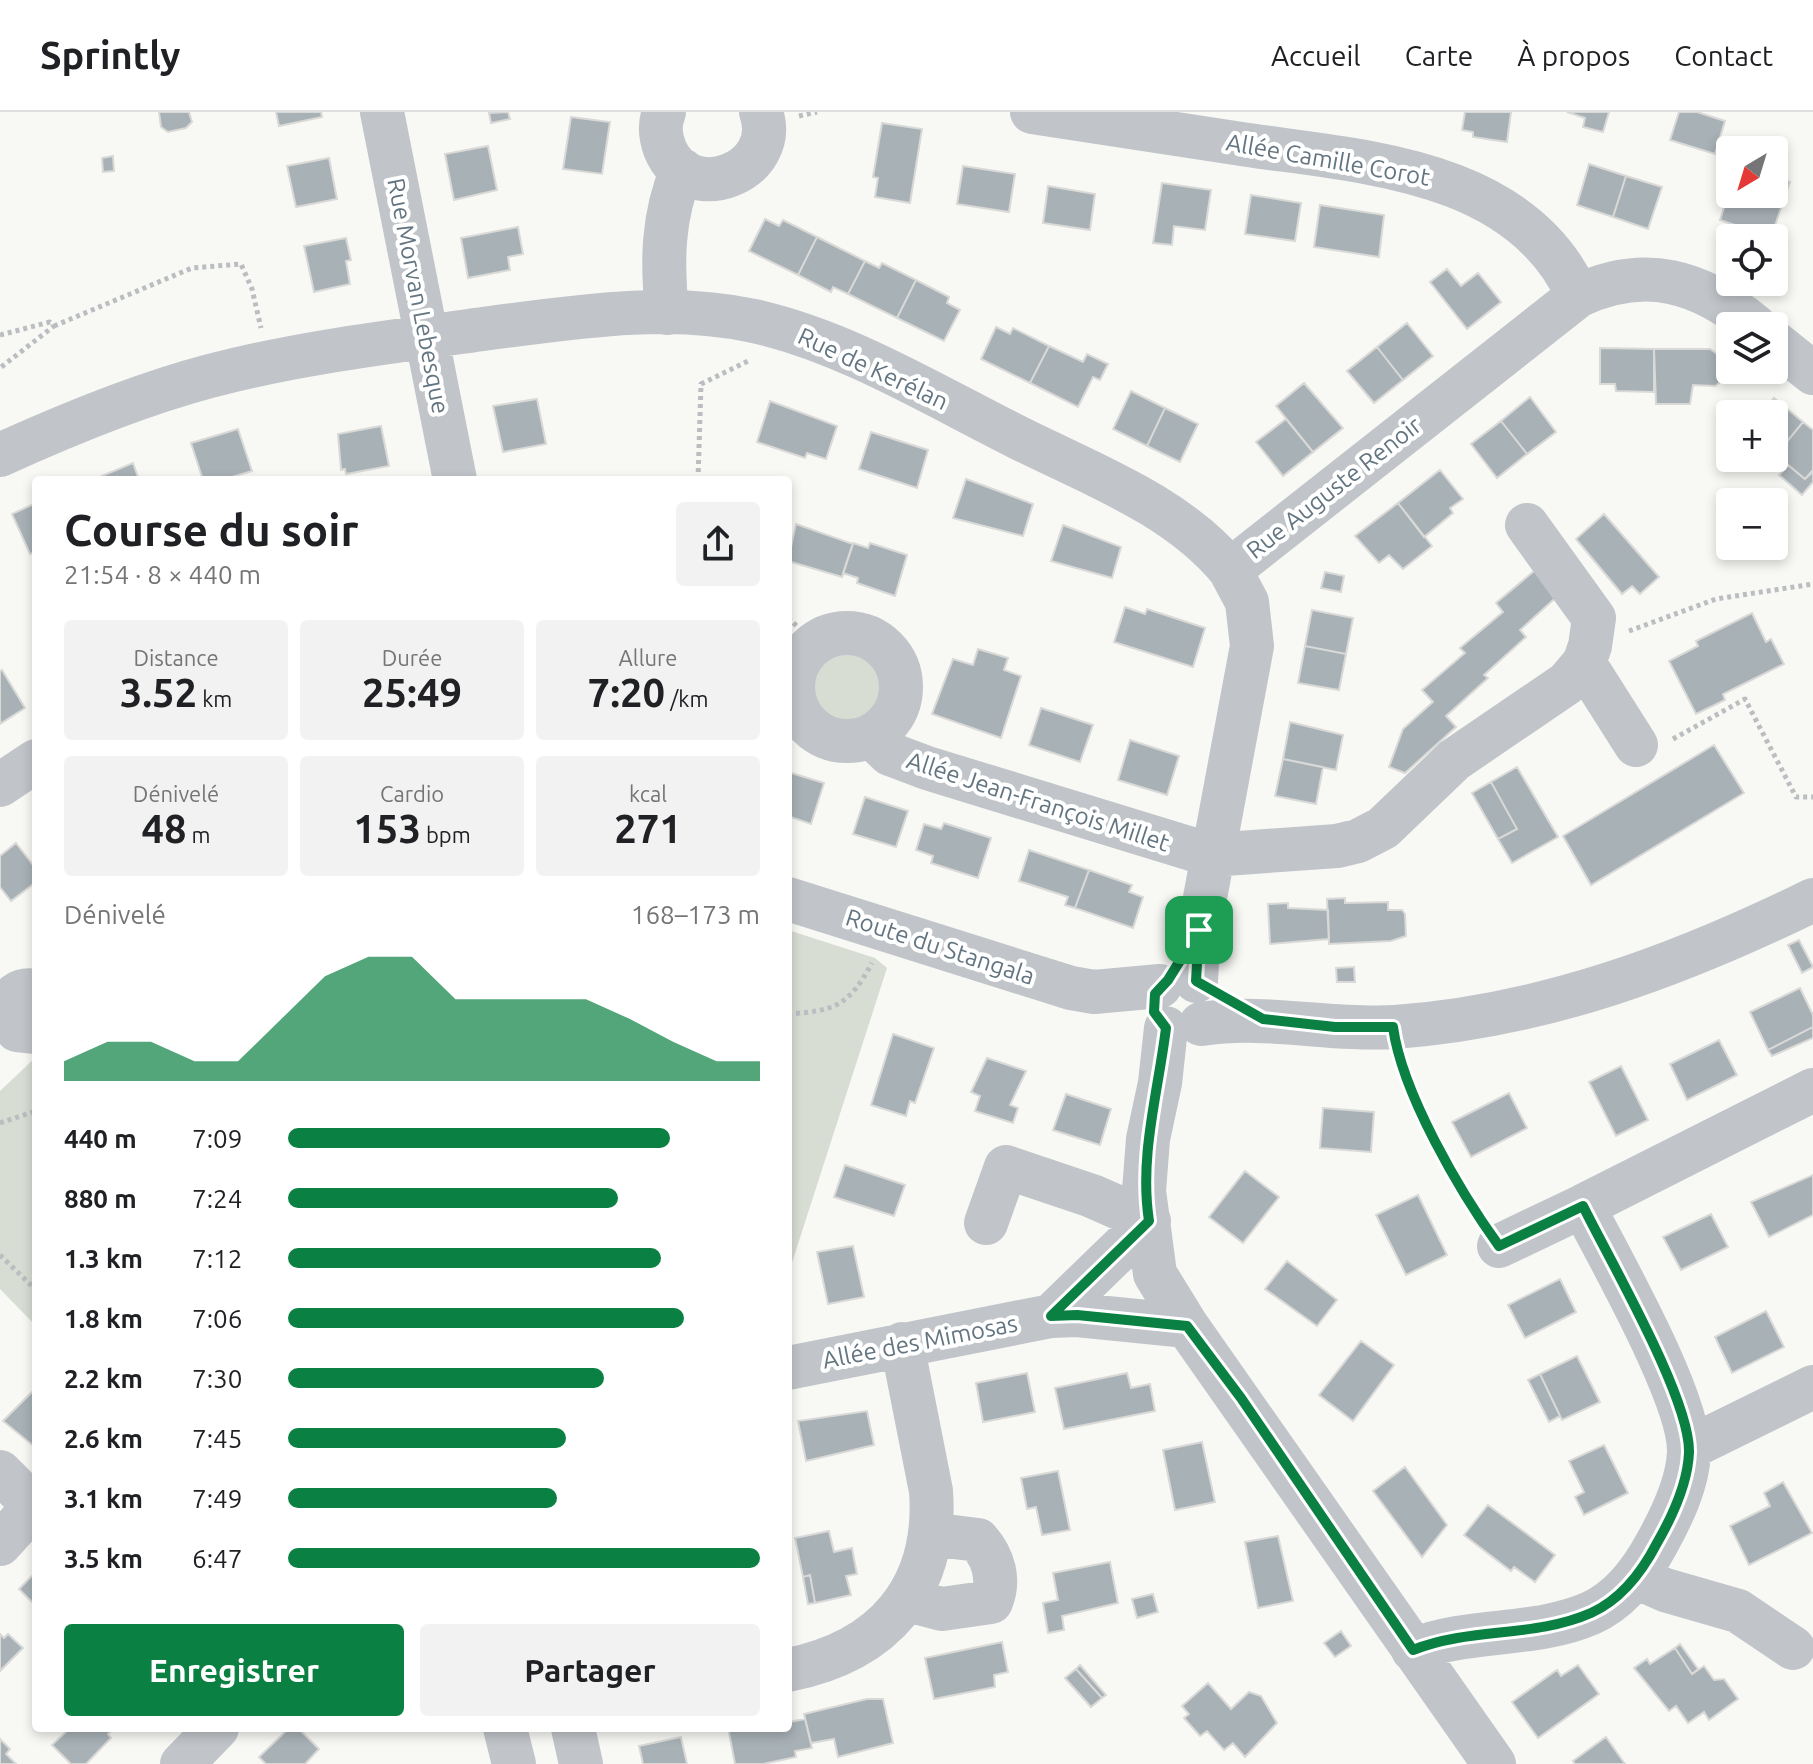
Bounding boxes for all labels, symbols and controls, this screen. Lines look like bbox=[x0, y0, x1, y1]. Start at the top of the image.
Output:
text: Sprintly bbox=[40, 34, 181, 76]
text: Accueil bbox=[1271, 40, 1361, 71]
text: Carte bbox=[1405, 40, 1473, 71]
text: À propos bbox=[1517, 40, 1630, 71]
text: Contact bbox=[1674, 40, 1773, 71]
street label: Allée Camille Corot bbox=[1224, 128, 1433, 191]
north arrow bbox=[1716, 136, 1788, 208]
map controls bbox=[1716, 136, 1788, 560]
street label: Rue Morvan Lebesque bbox=[382, 176, 455, 416]
button: locate bbox=[1716, 224, 1788, 296]
button: layers bbox=[1716, 312, 1788, 384]
street label: Rue de Kerélan bbox=[794, 322, 953, 415]
button: + bbox=[1716, 400, 1788, 472]
street label: Rue Auguste Renoir bbox=[1241, 411, 1426, 564]
button: − bbox=[1716, 488, 1788, 560]
button: share bbox=[676, 502, 760, 586]
text: Course du soir bbox=[64, 505, 359, 554]
text: 21:54 · 8 × 440 m bbox=[64, 560, 261, 589]
text: Distance bbox=[133, 645, 219, 670]
text: Durée bbox=[382, 645, 442, 670]
text: Allure bbox=[619, 645, 677, 670]
text: 3.52 bbox=[120, 670, 197, 715]
text: 25:49 bbox=[362, 670, 462, 715]
text: 7:20 bbox=[588, 670, 665, 715]
text: km bbox=[197, 686, 232, 711]
text: /km bbox=[665, 686, 708, 711]
street label: Allée Jean-François Millet bbox=[904, 746, 1173, 857]
text: Dénivelé bbox=[133, 781, 219, 806]
text: Cardio bbox=[380, 781, 444, 806]
text: kcal bbox=[629, 781, 667, 806]
text: 48 bbox=[141, 806, 187, 851]
text: 153 bbox=[353, 806, 421, 851]
text: 271 bbox=[614, 806, 682, 851]
text: m bbox=[187, 822, 211, 847]
text: bpm bbox=[421, 822, 471, 847]
pin bbox=[1165, 896, 1233, 964]
text: Dénivelé bbox=[64, 900, 166, 929]
text: 168–173 m bbox=[631, 900, 760, 929]
street label: Route du Stangala bbox=[842, 903, 1038, 990]
icon: arrive bbox=[1177, 908, 1221, 952]
text: 440 m bbox=[64, 1124, 137, 1153]
text: 7:09 bbox=[192, 1124, 242, 1153]
text: 880 m bbox=[64, 1184, 137, 1213]
text: 7:24 bbox=[192, 1184, 242, 1213]
text: 1.3 km bbox=[64, 1244, 143, 1273]
text: 7:12 bbox=[192, 1244, 242, 1273]
text: 1.8 km bbox=[64, 1304, 143, 1333]
text: 7:06 bbox=[192, 1304, 242, 1333]
street label: Allée des Mimosas bbox=[820, 1309, 1020, 1374]
text: 2.2 km bbox=[64, 1364, 143, 1393]
text: 7:30 bbox=[192, 1364, 242, 1393]
text: 2.6 km bbox=[64, 1424, 143, 1453]
text: 7:45 bbox=[192, 1424, 242, 1453]
text: 3.1 km bbox=[64, 1484, 143, 1513]
text: 7:49 bbox=[192, 1484, 242, 1513]
text: 3.5 km bbox=[64, 1544, 143, 1573]
text: 6:47 bbox=[192, 1544, 242, 1573]
button: Enregistrer bbox=[64, 1624, 404, 1716]
button: Partager bbox=[420, 1624, 760, 1716]

